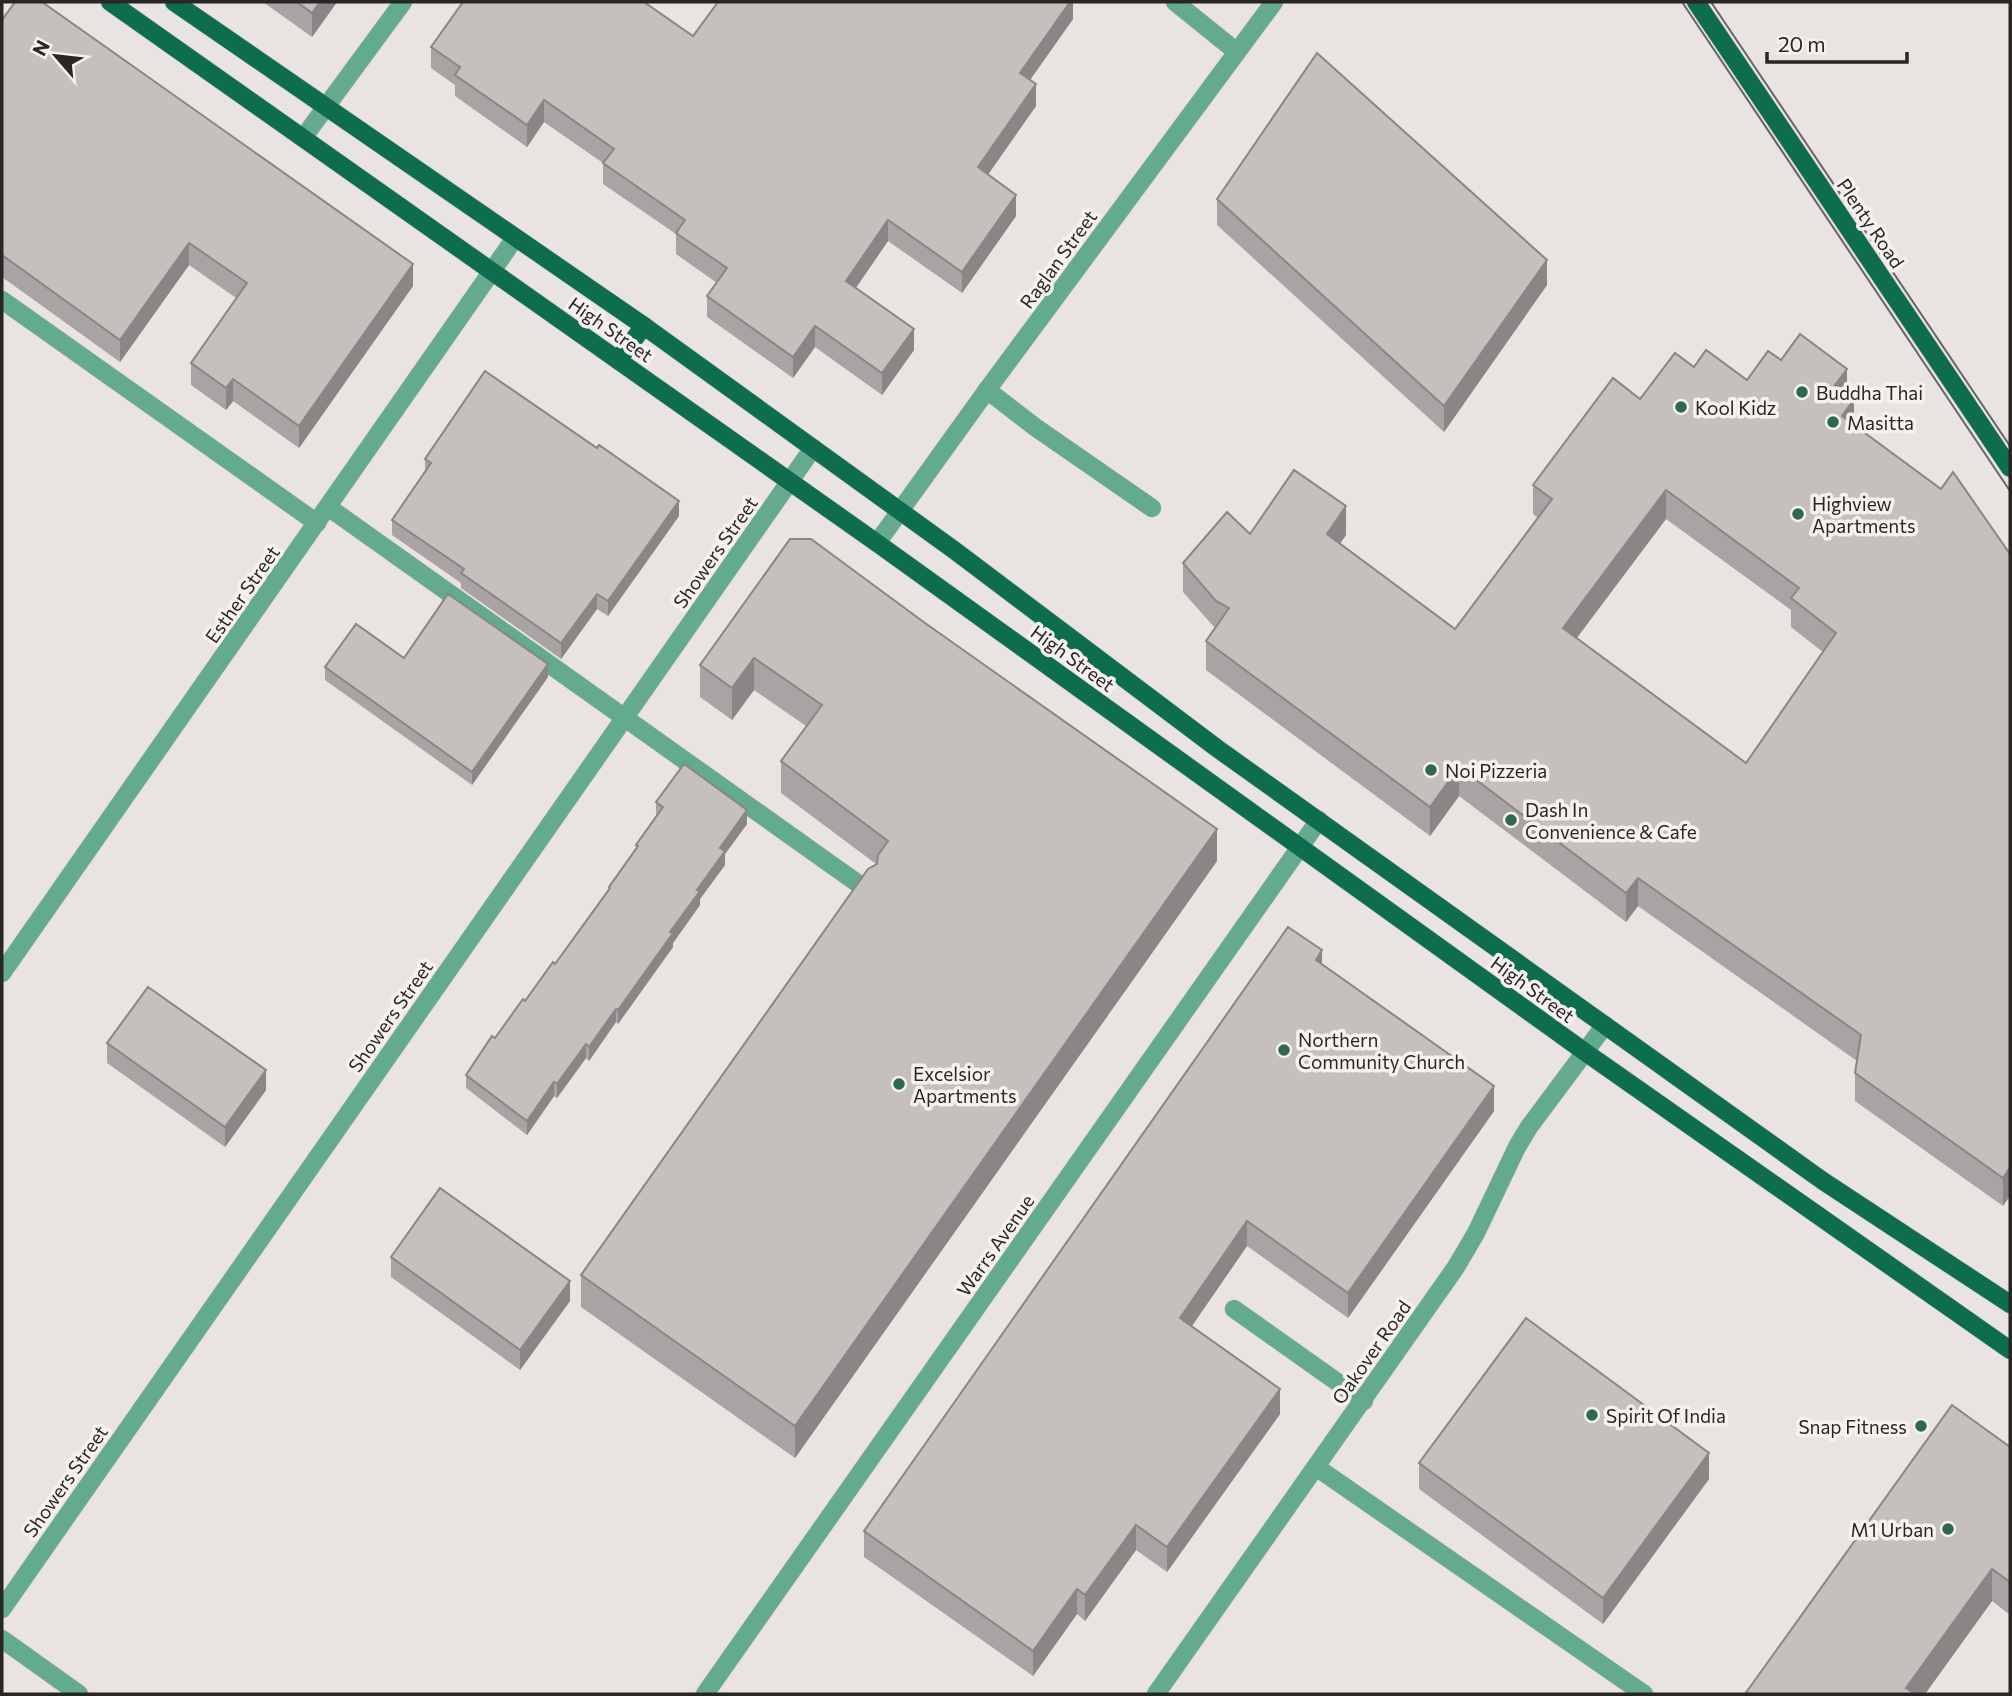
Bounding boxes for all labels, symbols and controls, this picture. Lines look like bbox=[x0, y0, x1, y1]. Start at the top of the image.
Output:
north arrow bbox=[21, 21, 91, 91]
scale bar bbox=[1767, 21, 1907, 65]
text: 20 m bbox=[1778, 31, 1826, 56]
text: N bbox=[27, 36, 54, 59]
street label: Plenty Road bbox=[1833, 174, 1909, 272]
street label: Raglan Street bbox=[1015, 205, 1101, 313]
street label: High Street bbox=[564, 292, 658, 367]
place label: Buddha Thai bbox=[1816, 381, 1923, 404]
marker: Buddha Thai bbox=[1794, 384, 1810, 400]
place label: Kool Kidz bbox=[1695, 396, 1776, 419]
marker: Kool Kidz bbox=[1673, 399, 1689, 415]
place label: Masitta bbox=[1847, 411, 1914, 434]
marker: Masitta bbox=[1825, 414, 1841, 430]
street label: Showers Street bbox=[668, 492, 762, 612]
place label: Highview Apartments bbox=[1812, 492, 1916, 537]
marker: Highview Apartments bbox=[1790, 506, 1806, 522]
street label: Esther Street bbox=[200, 541, 284, 647]
street label: High Street bbox=[1027, 620, 1119, 696]
place label: Noi Pizzeria bbox=[1445, 759, 1547, 782]
marker: Noi Pizzeria bbox=[1423, 762, 1439, 778]
place label: Dash In Convenience & Cafe bbox=[1525, 798, 1697, 843]
marker: Dash In Convenience & Cafe bbox=[1503, 812, 1519, 828]
street label: High Street bbox=[1487, 951, 1579, 1027]
street label: Showers Street bbox=[343, 956, 437, 1076]
place label: Northern Community Church bbox=[1298, 1028, 1465, 1073]
marker: Northern Community Church bbox=[1276, 1042, 1292, 1058]
place label: Excelsior Apartments bbox=[913, 1062, 1017, 1107]
marker: Excelsior Apartments bbox=[891, 1076, 907, 1092]
street label: Warrs Avenue bbox=[952, 1190, 1038, 1300]
street label: Oakover Road bbox=[1327, 1296, 1415, 1408]
place label: Spirit Of India bbox=[1606, 1404, 1726, 1427]
marker: Spirit Of India bbox=[1584, 1407, 1600, 1423]
place label: Snap Fitness bbox=[1798, 1415, 1907, 1438]
marker: Snap Fitness bbox=[1913, 1418, 1929, 1434]
street label: Showers Street bbox=[18, 1421, 112, 1541]
place label: M1 Urban bbox=[1851, 1518, 1934, 1541]
marker: M1 Urban bbox=[1940, 1521, 1956, 1537]

